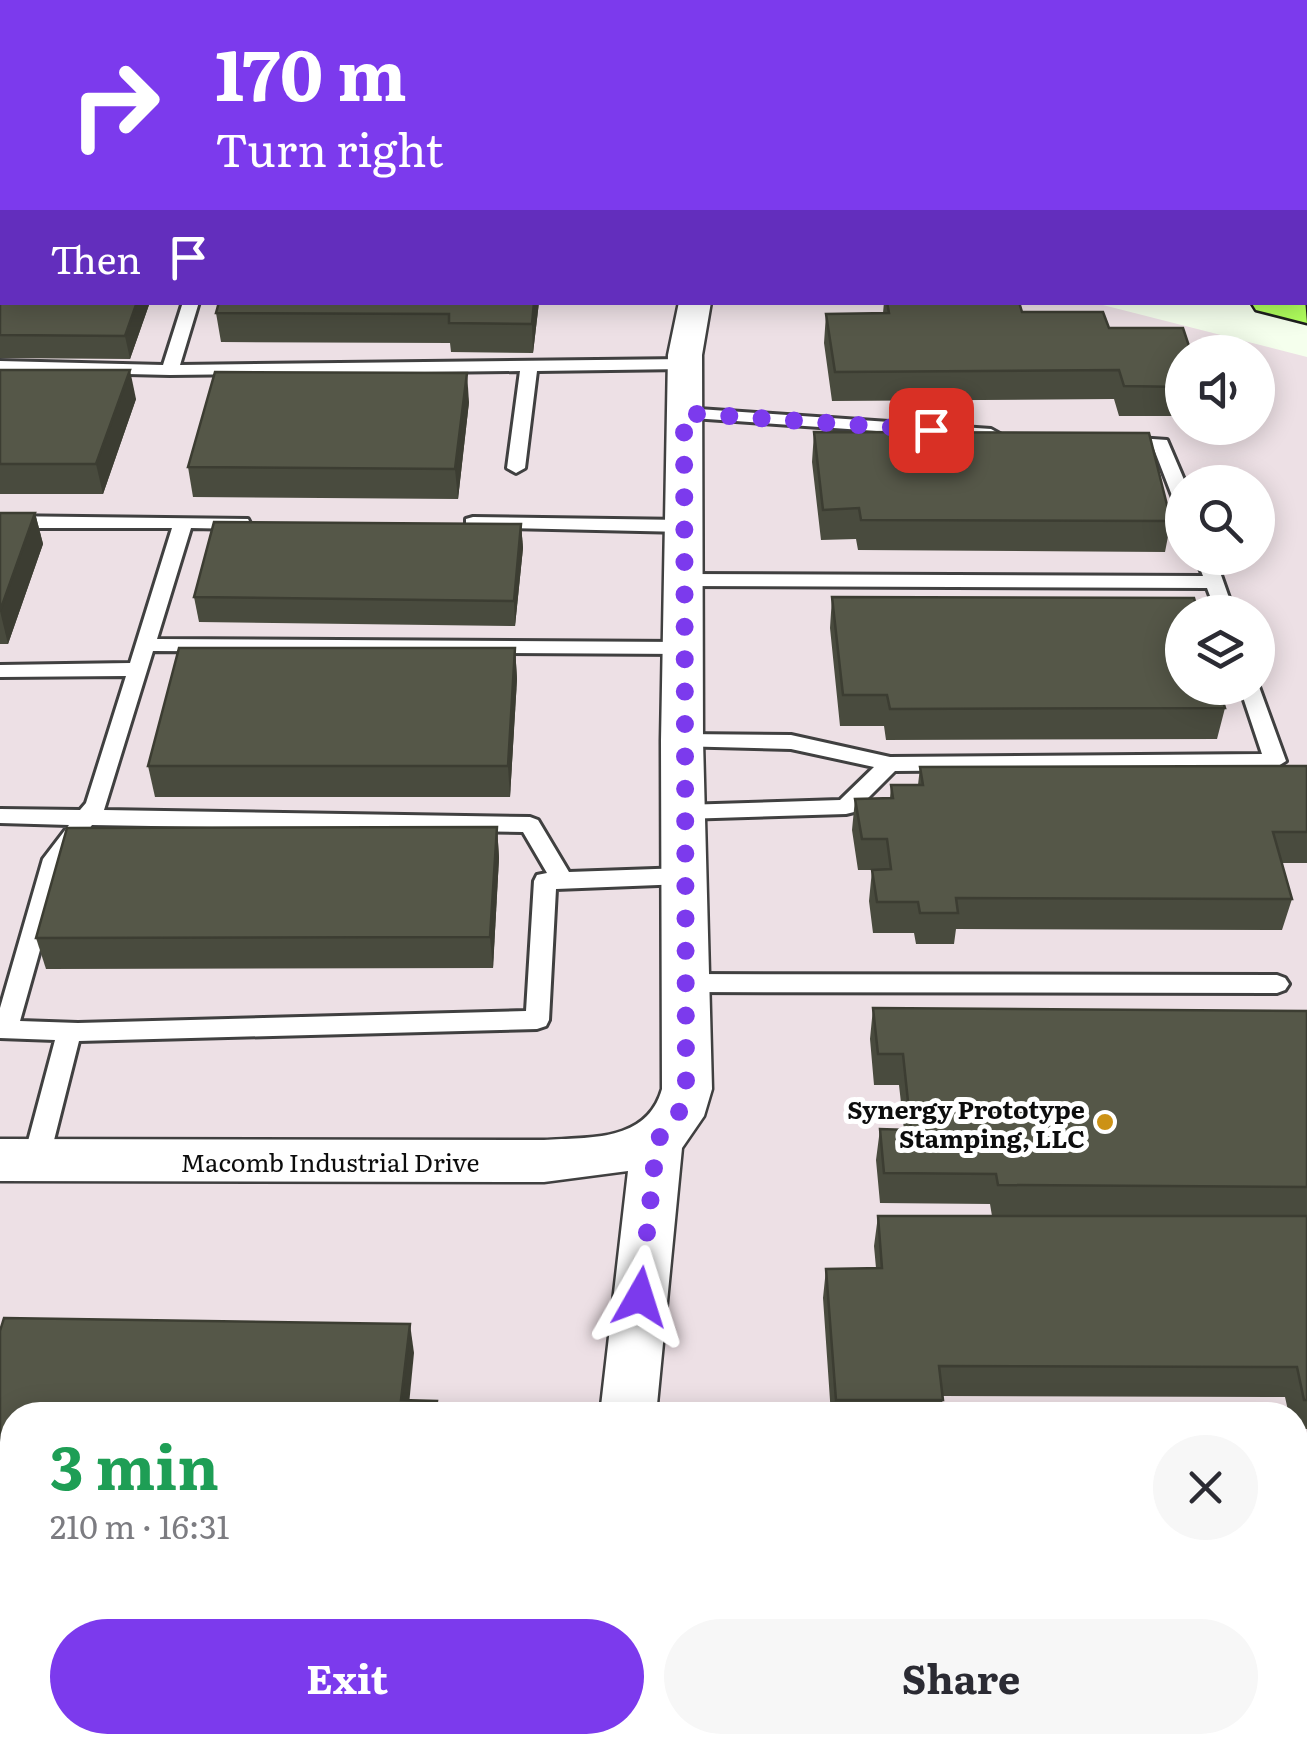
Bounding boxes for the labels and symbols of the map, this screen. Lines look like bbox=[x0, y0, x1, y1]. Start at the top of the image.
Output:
pin bbox=[889, 388, 974, 473]
place label: Synergy Prototype Stamping, LLC bbox=[847, 1090, 1085, 1156]
marker: Synergy Prototype Stamping, LLC bbox=[1094, 1111, 1116, 1133]
street label: Macomb Industrial Drive bbox=[180, 1143, 480, 1180]
position arrow bbox=[588, 1245, 692, 1349]

